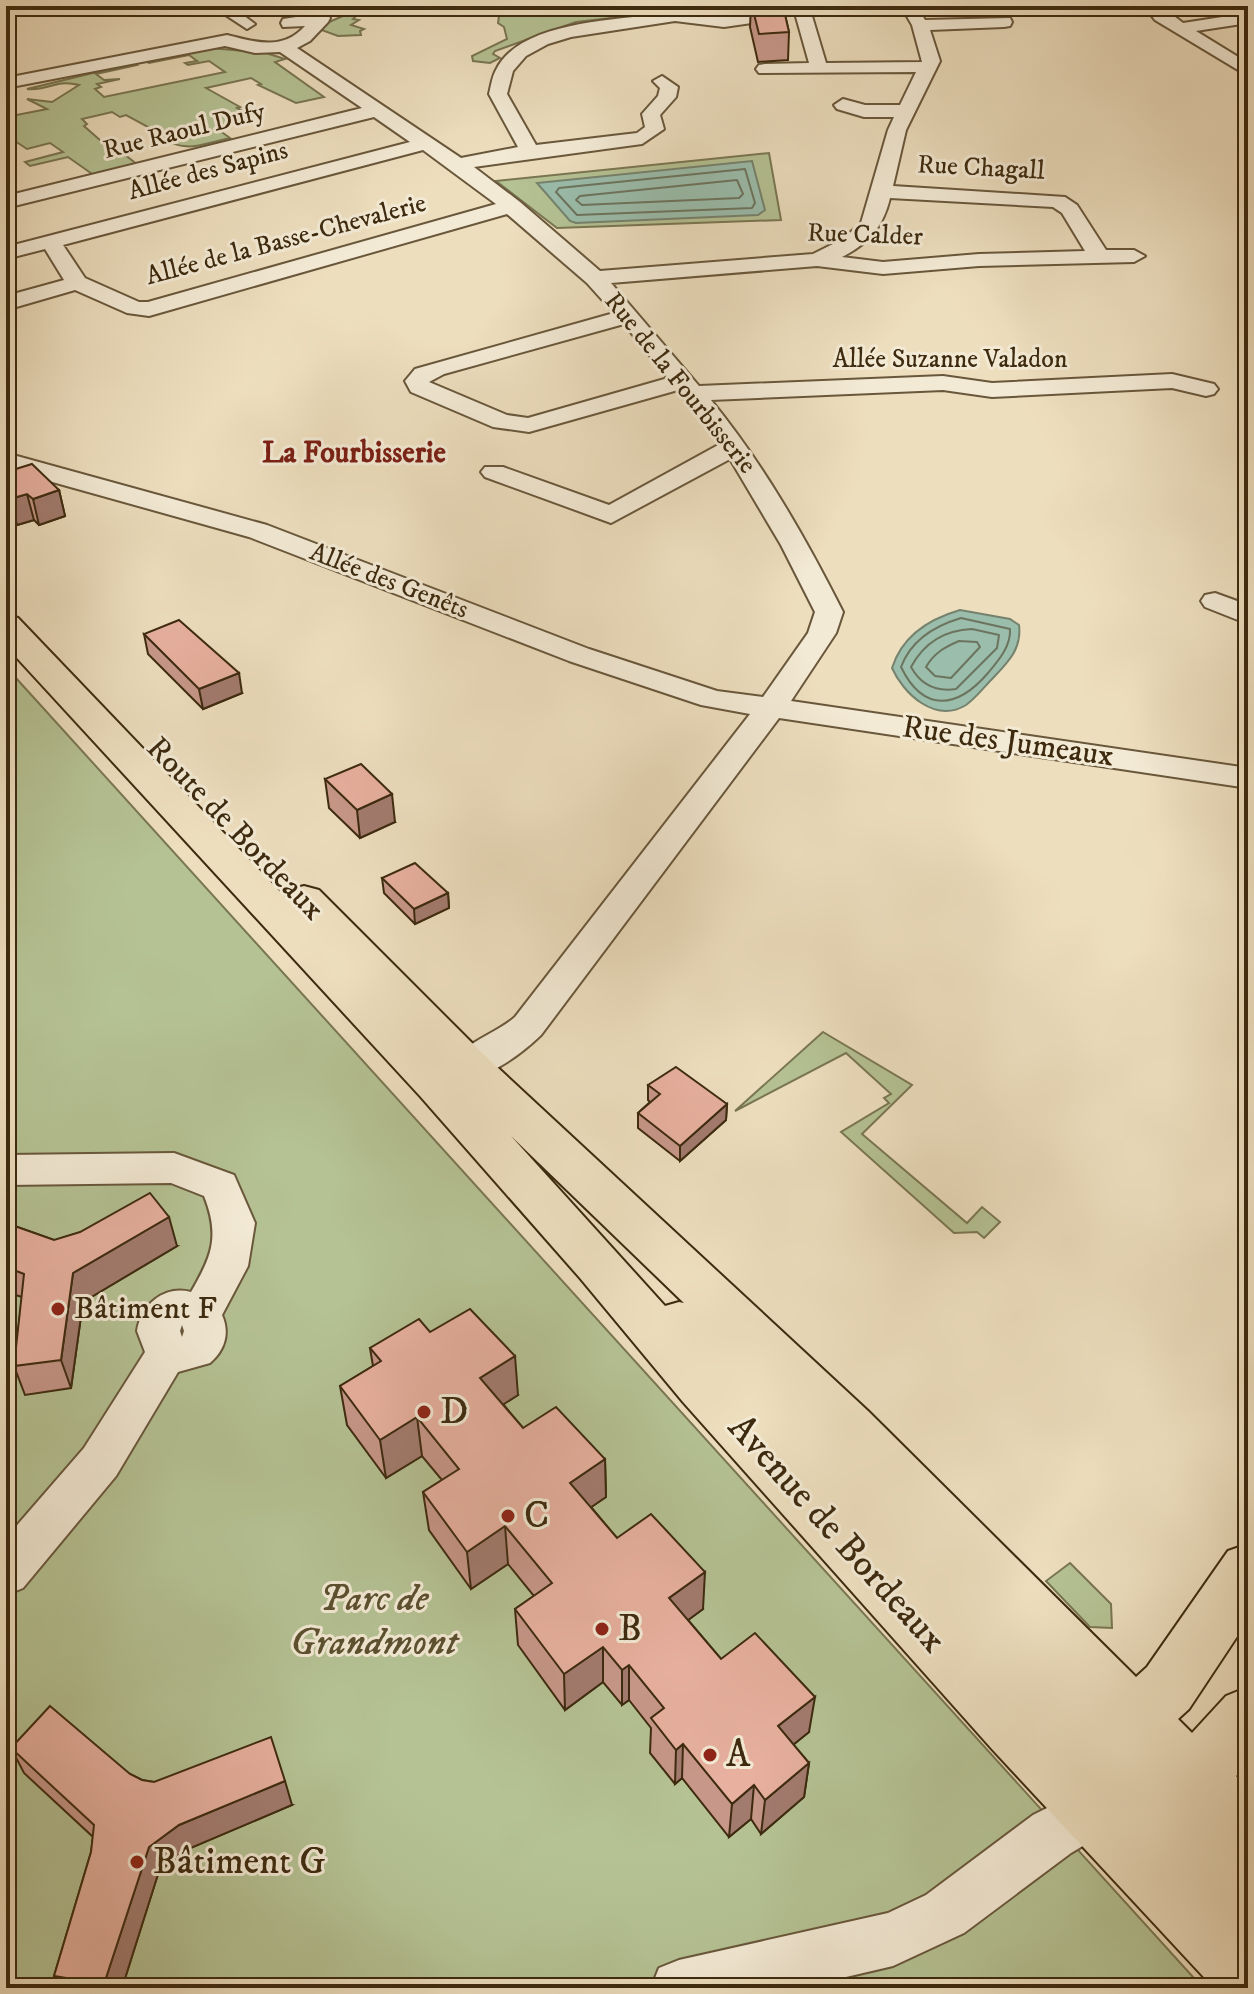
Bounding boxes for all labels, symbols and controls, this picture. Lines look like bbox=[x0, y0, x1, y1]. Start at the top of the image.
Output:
street label: Rue Raoul Dufy bbox=[100, 95, 269, 167]
street label: Allée des Sapins bbox=[125, 134, 291, 208]
street label: Rue Chagall bbox=[916, 148, 1046, 188]
street label: Allée de la Basse-Chevalerie bbox=[142, 187, 430, 293]
street label: Rue Calder bbox=[807, 216, 924, 254]
street label: Rue de la Fourbisserie bbox=[597, 286, 763, 480]
street label: Allée Suzanne Valadon bbox=[832, 343, 1068, 376]
district label: La Fourbisserie bbox=[262, 435, 447, 472]
street label: Allée des Genêts bbox=[305, 536, 473, 626]
street label: Rue des Jumeaux bbox=[900, 707, 1117, 777]
street label: Route de Bordeaux bbox=[137, 729, 333, 929]
place label: Bâtiment F bbox=[74, 1289, 217, 1329]
marker: Bâtiment F bbox=[49, 1300, 67, 1318]
place label: D bbox=[440, 1388, 468, 1436]
marker: D bbox=[415, 1403, 433, 1421]
street label: Avenue de Bordeaux bbox=[717, 1405, 957, 1664]
place label: C bbox=[524, 1492, 549, 1540]
marker: C bbox=[499, 1507, 517, 1525]
park label: Parc de Grandmont bbox=[290, 1575, 460, 1667]
place label: B bbox=[618, 1605, 642, 1653]
marker: B bbox=[593, 1620, 611, 1638]
place label: A bbox=[726, 1731, 751, 1779]
marker: A bbox=[701, 1746, 719, 1764]
place label: Bâtiment G bbox=[153, 1838, 326, 1886]
marker: Bâtiment G bbox=[128, 1853, 146, 1871]

